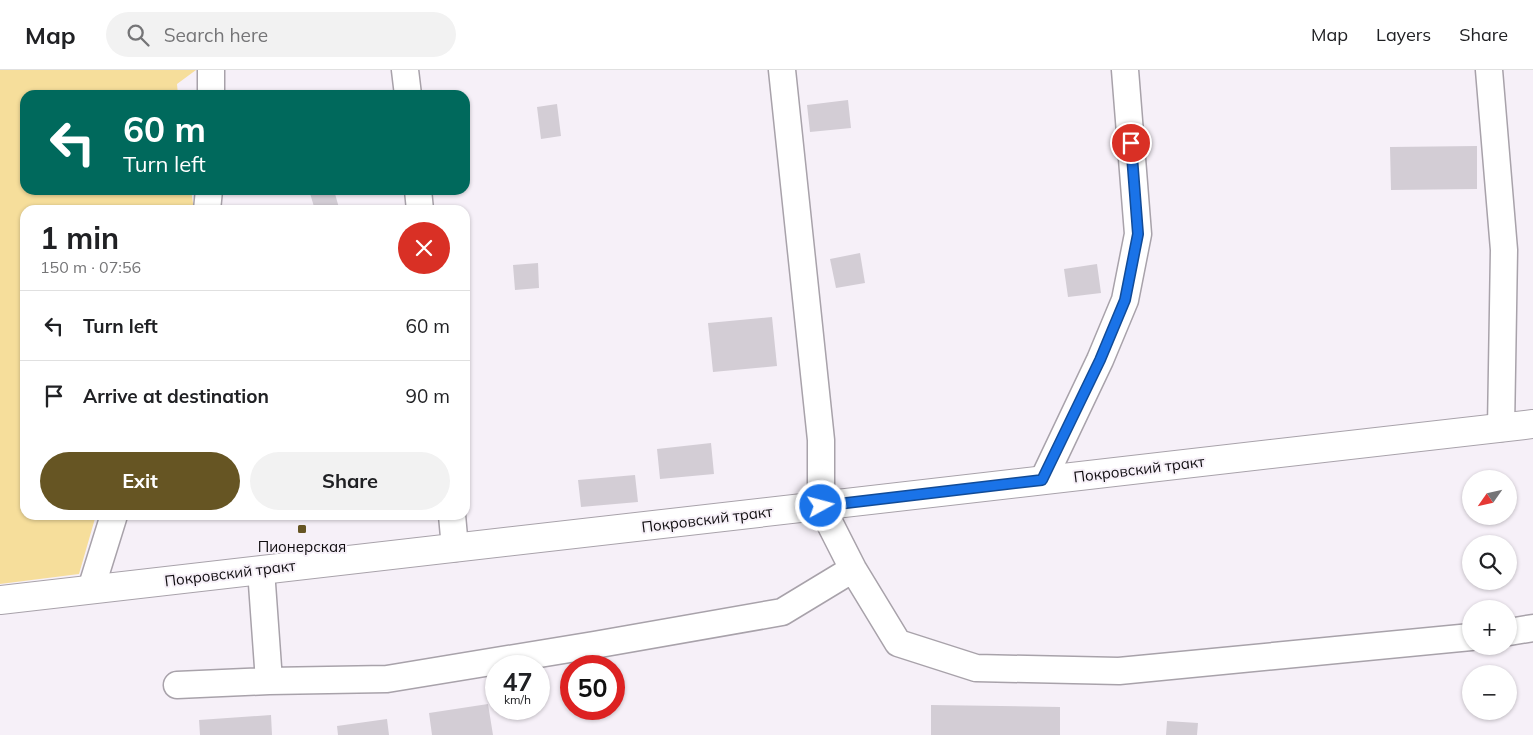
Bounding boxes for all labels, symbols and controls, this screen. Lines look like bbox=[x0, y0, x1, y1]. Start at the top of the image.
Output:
search box bbox=[106, 12, 456, 57]
text: Map bbox=[25, 20, 76, 50]
icon: search bbox=[124, 21, 152, 49]
text: Search here bbox=[164, 23, 268, 47]
text: Map bbox=[1311, 23, 1348, 46]
text: Layers bbox=[1376, 23, 1431, 46]
text: Share bbox=[1459, 23, 1508, 46]
text: 60 m bbox=[123, 107, 206, 151]
icon: left bbox=[40, 110, 105, 175]
pin bbox=[1110, 122, 1152, 164]
icon: arrive bbox=[1117, 129, 1145, 157]
text: Turn left bbox=[123, 150, 206, 178]
text: 1 min bbox=[40, 219, 119, 257]
button: close bbox=[398, 222, 450, 274]
text: 150 m · 07:56 bbox=[40, 257, 141, 277]
icon: left bbox=[40, 312, 68, 340]
text: Turn left bbox=[83, 314, 158, 338]
text: 60 m bbox=[406, 314, 450, 338]
icon: arrive bbox=[40, 382, 68, 410]
text: Arrive at destination bbox=[83, 384, 269, 408]
text: 90 m bbox=[406, 384, 450, 408]
button: Exit bbox=[40, 452, 240, 510]
button: Share bbox=[250, 452, 450, 510]
street label: Покровский тракт bbox=[1072, 452, 1206, 486]
north arrow bbox=[1462, 470, 1518, 525]
map controls bbox=[1462, 470, 1517, 720]
position arrow bbox=[794, 479, 846, 531]
street label: Покровский тракт bbox=[640, 502, 774, 536]
marker: Пионерская bbox=[296, 523, 308, 535]
button: search bbox=[1462, 535, 1517, 590]
place label: Пионерская bbox=[258, 537, 346, 556]
street label: Покровский тракт bbox=[163, 556, 297, 590]
button: + bbox=[1462, 600, 1517, 655]
speed limit sign: 50 bbox=[560, 655, 625, 720]
button: − bbox=[1462, 665, 1517, 720]
text: 47 bbox=[502, 666, 533, 697]
text: km/h bbox=[504, 692, 531, 707]

